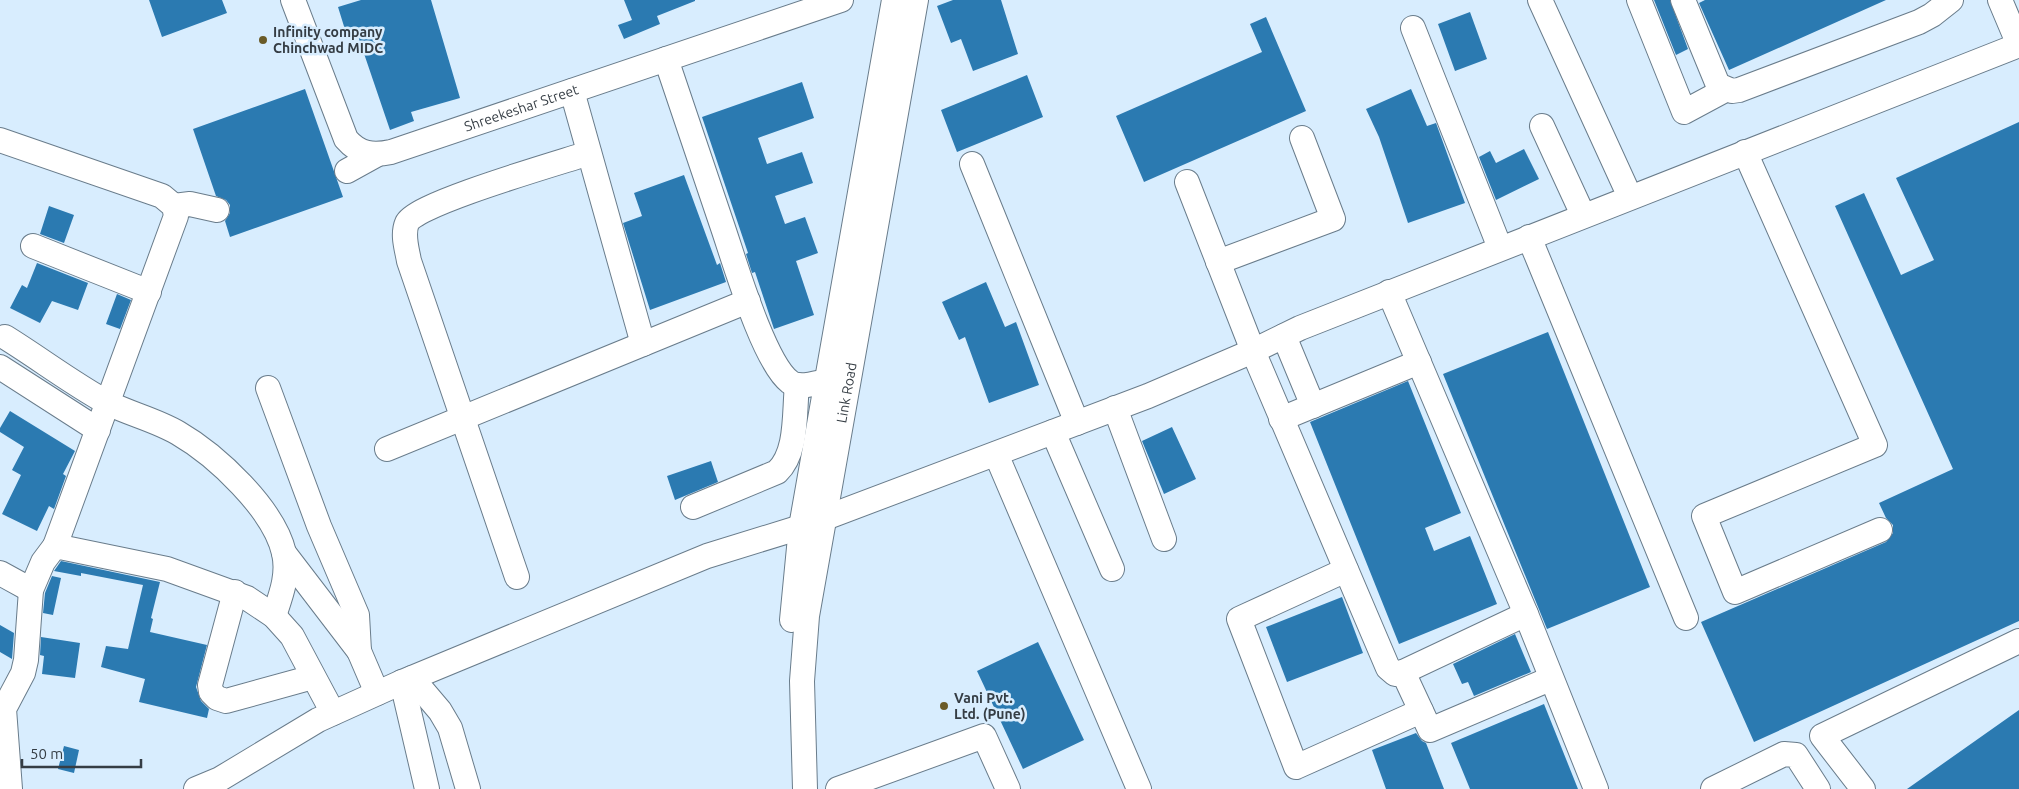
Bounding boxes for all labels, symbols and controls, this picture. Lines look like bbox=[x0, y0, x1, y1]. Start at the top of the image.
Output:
place label: Infinity company Chinchwad MIDC bbox=[273, 24, 383, 56]
marker: Infinity company Chinchwad MIDC bbox=[257, 34, 269, 46]
street label: Shreekeshar Street bbox=[462, 81, 581, 135]
street label: Link Road bbox=[833, 361, 860, 424]
place label: Vani Pvt. Ltd. (Pune) bbox=[954, 690, 1026, 722]
marker: Vani Pvt. Ltd. (Pune) bbox=[938, 700, 950, 712]
scale bar bbox=[22, 736, 141, 768]
text: 50 m bbox=[30, 745, 63, 762]

